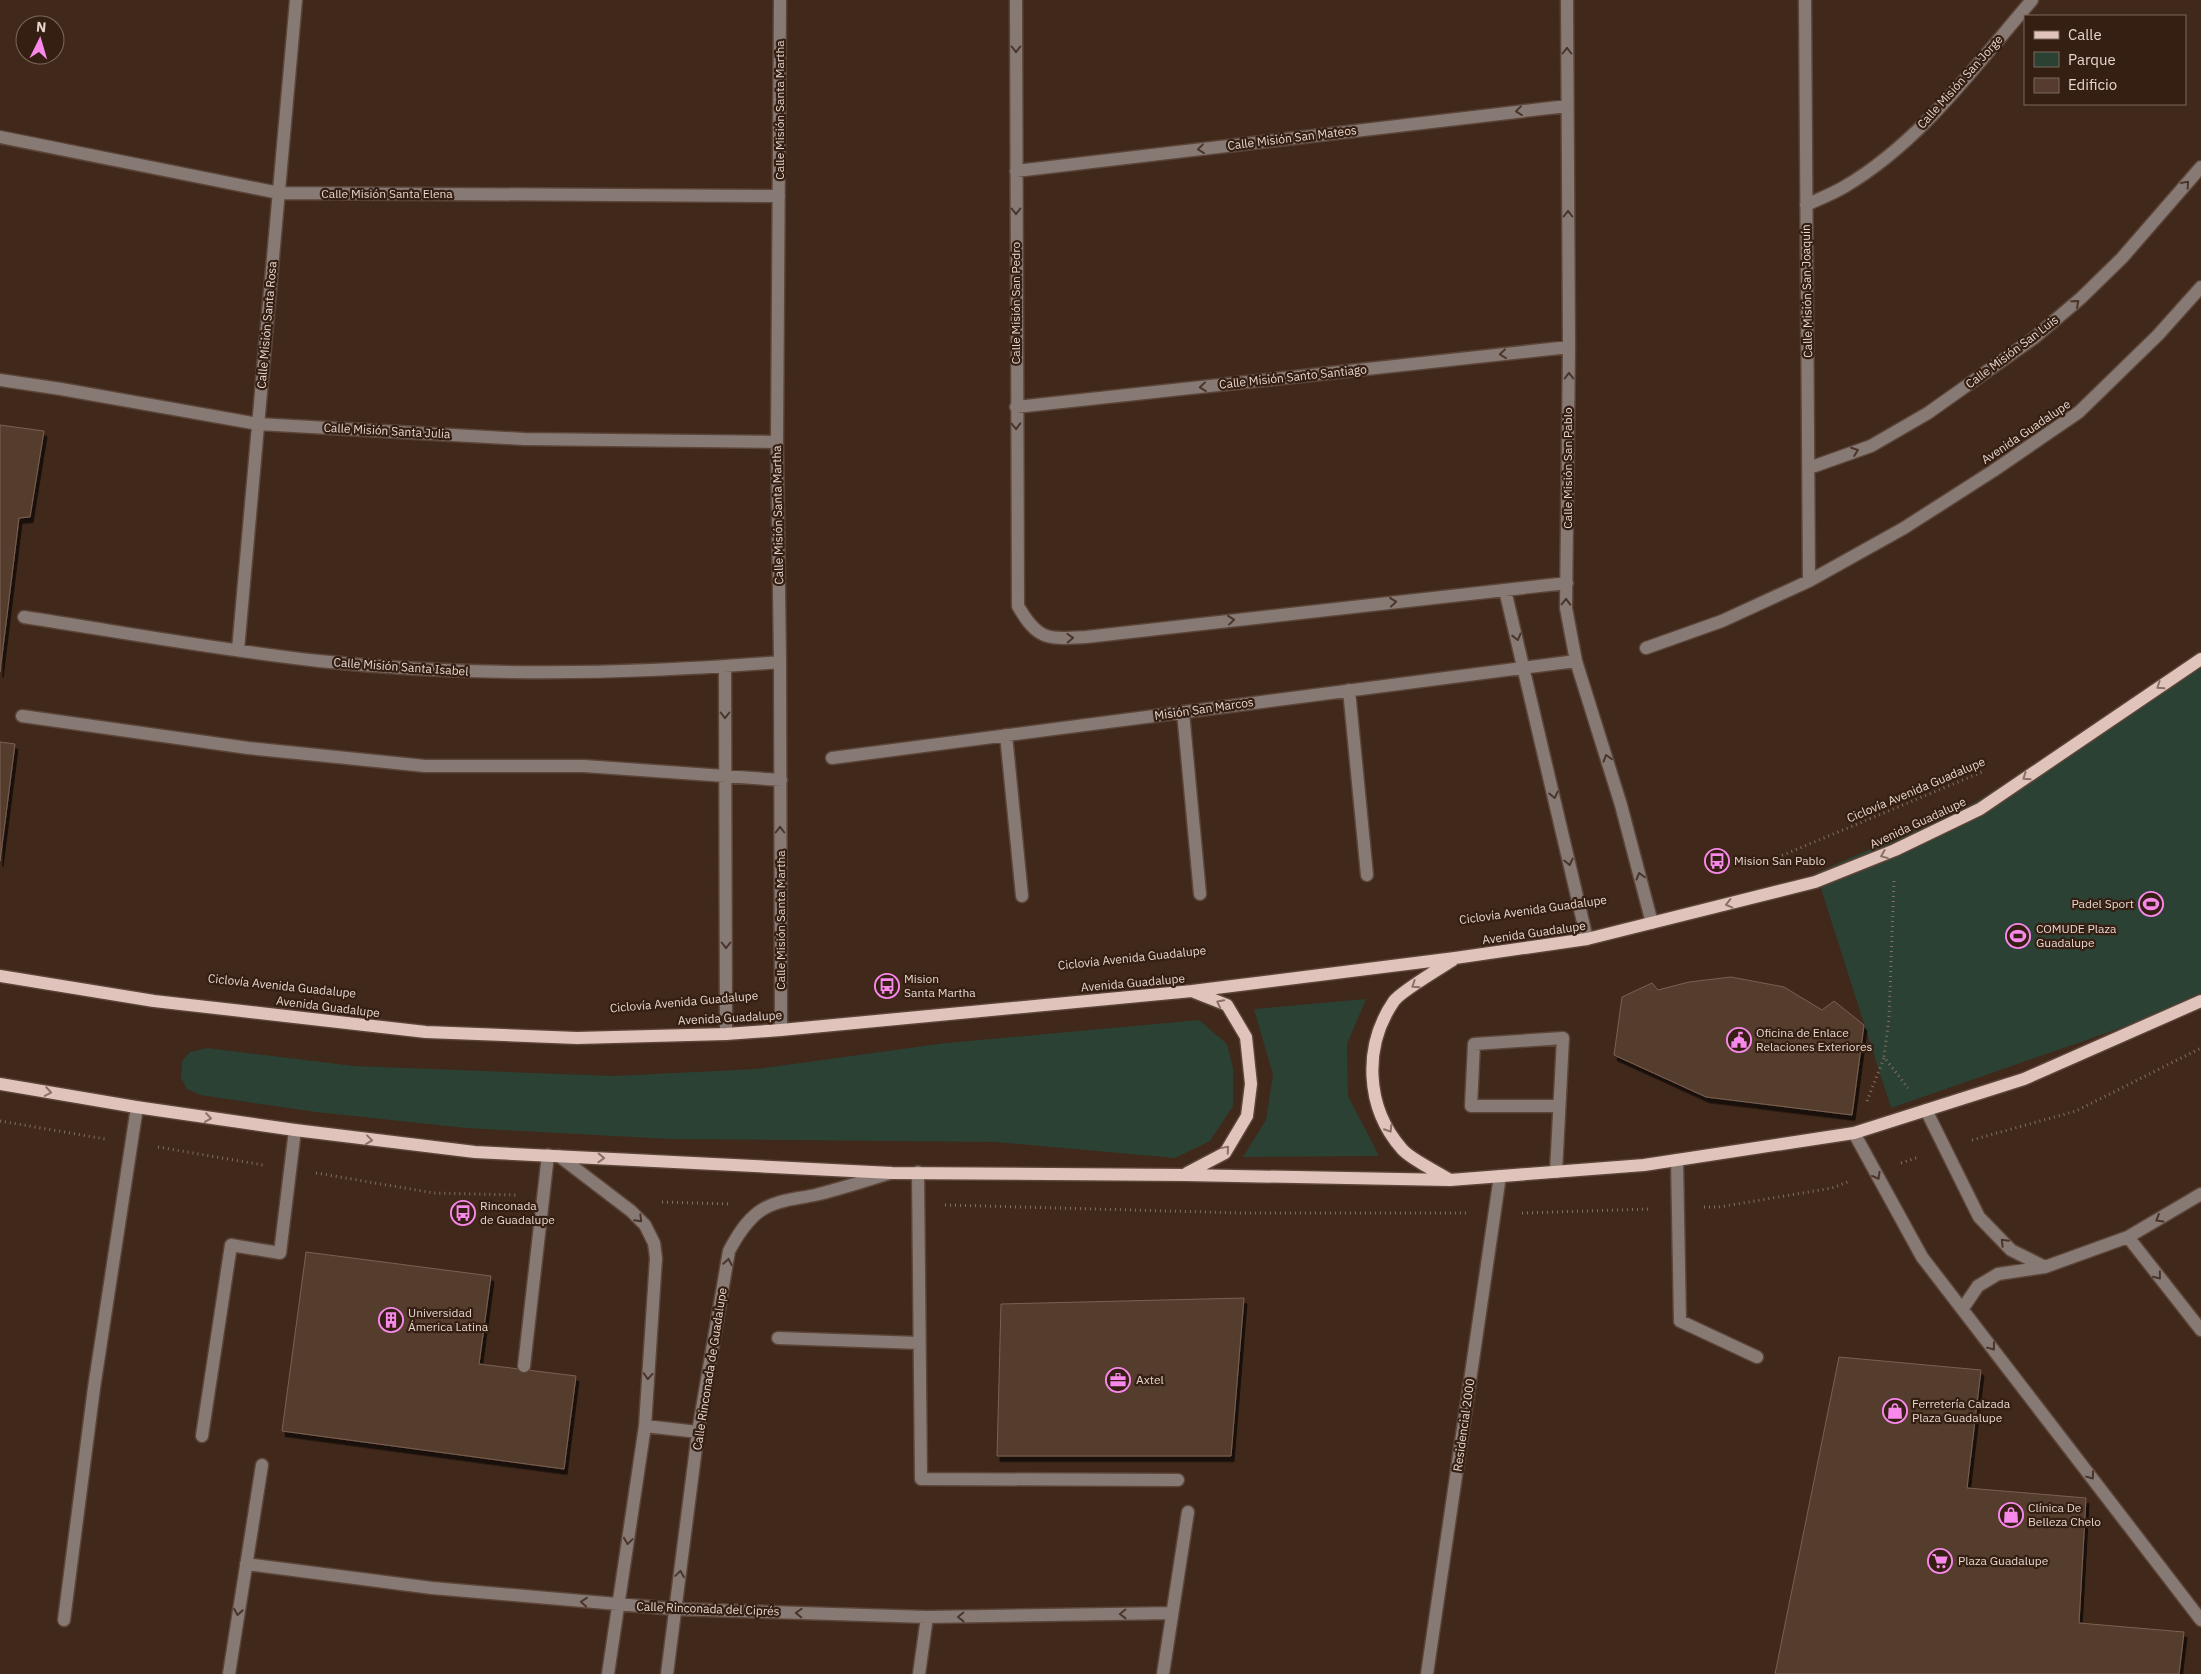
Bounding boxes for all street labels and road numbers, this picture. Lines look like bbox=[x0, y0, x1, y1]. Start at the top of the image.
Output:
street label: Calle Misión San Jorge bbox=[1914, 32, 2006, 131]
street label: Calle Misión Santa Martha bbox=[772, 40, 787, 180]
street label: Calle Misión San Mateos bbox=[1226, 122, 1358, 153]
street label: Calle Misión Santa Elena bbox=[321, 186, 453, 201]
street label: Calle Misión San Joaquín bbox=[1798, 224, 1815, 358]
street label: Calle Misión San Pedro bbox=[1008, 242, 1023, 364]
street label: Calle Misión Santa Rosa bbox=[253, 260, 280, 389]
street label: Calle Misión San Luis bbox=[1962, 312, 2061, 391]
street label: Calle Misión Santo Santiago bbox=[1218, 361, 1368, 392]
street label: Avenida Guadalupe bbox=[1978, 396, 2074, 467]
street label: Calle Misión San Pablo bbox=[1560, 407, 1575, 529]
street label: Calle Misión Santa Julia bbox=[323, 420, 451, 441]
street label: Calle Misión Santa Martha bbox=[769, 445, 786, 585]
street label: Calle Misión Santa Isabel bbox=[333, 654, 469, 679]
street label: Misión San Marcos bbox=[1153, 694, 1255, 723]
street label: Ciclovía Avenida Guadalupe bbox=[1845, 754, 1987, 826]
street label: Avenida Guadalupe bbox=[1868, 794, 1968, 852]
street label: Calle Misión Santa Martha bbox=[773, 850, 788, 990]
street label: Ciclovía Avenida Guadalupe bbox=[1458, 892, 1608, 927]
street label: Avenida Guadalupe bbox=[1481, 918, 1587, 947]
street label: Ciclovía Avenida Guadalupe bbox=[1057, 942, 1207, 973]
street label: Ciclovía Avenida Guadalupe bbox=[207, 970, 357, 1001]
street label: Avenida Guadalupe bbox=[1080, 970, 1186, 995]
street label: Ciclovía Avenida Guadalupe bbox=[609, 988, 759, 1016]
street label: Avenida Guadalupe bbox=[275, 993, 381, 1020]
street label: Avenida Guadalupe bbox=[677, 1008, 783, 1028]
street label: Calle Rinconada de Guadalupe bbox=[689, 1286, 730, 1451]
street label: Residencial 2000 bbox=[1450, 1378, 1477, 1472]
street label: Calle Rinconada del Ciprés bbox=[636, 1599, 780, 1618]

